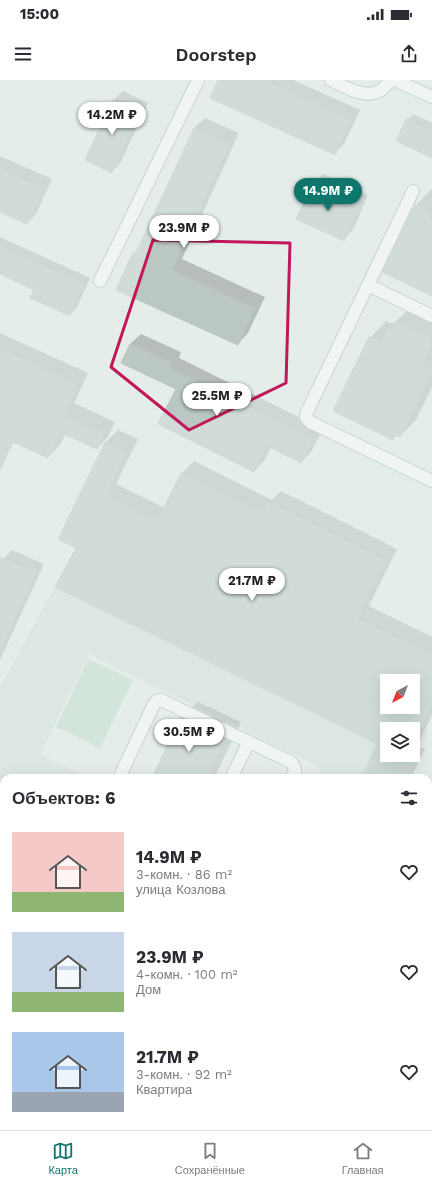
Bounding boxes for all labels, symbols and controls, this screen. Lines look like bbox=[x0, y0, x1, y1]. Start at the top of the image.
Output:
text: 15:00 bbox=[20, 5, 59, 23]
icon: menu bbox=[12, 43, 34, 65]
icon: share bbox=[398, 43, 420, 65]
text: Doorstep bbox=[176, 44, 256, 65]
pin: 14.2M ₽ bbox=[75, 102, 149, 136]
text: 14.2M ₽ bbox=[87, 107, 137, 122]
pin: 14.9M ₽ bbox=[291, 178, 365, 212]
text: 14.9M ₽ bbox=[303, 183, 353, 198]
pin: 23.9M ₽ bbox=[147, 215, 221, 249]
text: 23.9M ₽ bbox=[158, 220, 210, 235]
pin: 25.5M ₽ bbox=[180, 383, 254, 417]
text: 25.5M ₽ bbox=[191, 388, 243, 403]
pin: 21.7M ₽ bbox=[215, 568, 289, 602]
text: 21.7M ₽ bbox=[228, 573, 276, 588]
north arrow bbox=[380, 674, 420, 714]
map controls bbox=[380, 674, 420, 762]
pin: 30.5M ₽ bbox=[152, 719, 226, 753]
button: layers bbox=[380, 722, 420, 762]
text: 30.5M ₽ bbox=[163, 724, 215, 739]
icon: filters bbox=[398, 787, 420, 809]
text: Объектов: 6 bbox=[12, 788, 115, 808]
text: 14.9M ₽ bbox=[136, 847, 202, 867]
icon: home bbox=[44, 848, 92, 896]
icon: heart bbox=[398, 861, 420, 883]
text: 3-комн. · 86 m² bbox=[136, 867, 232, 882]
text: улица Козлова bbox=[136, 882, 226, 897]
text: 23.9M ₽ bbox=[136, 947, 204, 967]
icon: home bbox=[44, 948, 92, 996]
icon: heart bbox=[398, 961, 420, 983]
text: 4-комн. · 100 m² bbox=[136, 967, 238, 982]
text: Дом bbox=[136, 982, 161, 997]
text: 21.7M ₽ bbox=[136, 1047, 199, 1067]
icon: home bbox=[44, 1048, 92, 1096]
icon: heart bbox=[398, 1061, 420, 1083]
text: 3-комн. · 92 m² bbox=[136, 1067, 232, 1082]
text: Квартира bbox=[136, 1082, 192, 1097]
tab: Карта bbox=[48, 1140, 78, 1177]
tab: Сохранённые bbox=[175, 1140, 245, 1177]
tab: Главная bbox=[342, 1140, 384, 1177]

